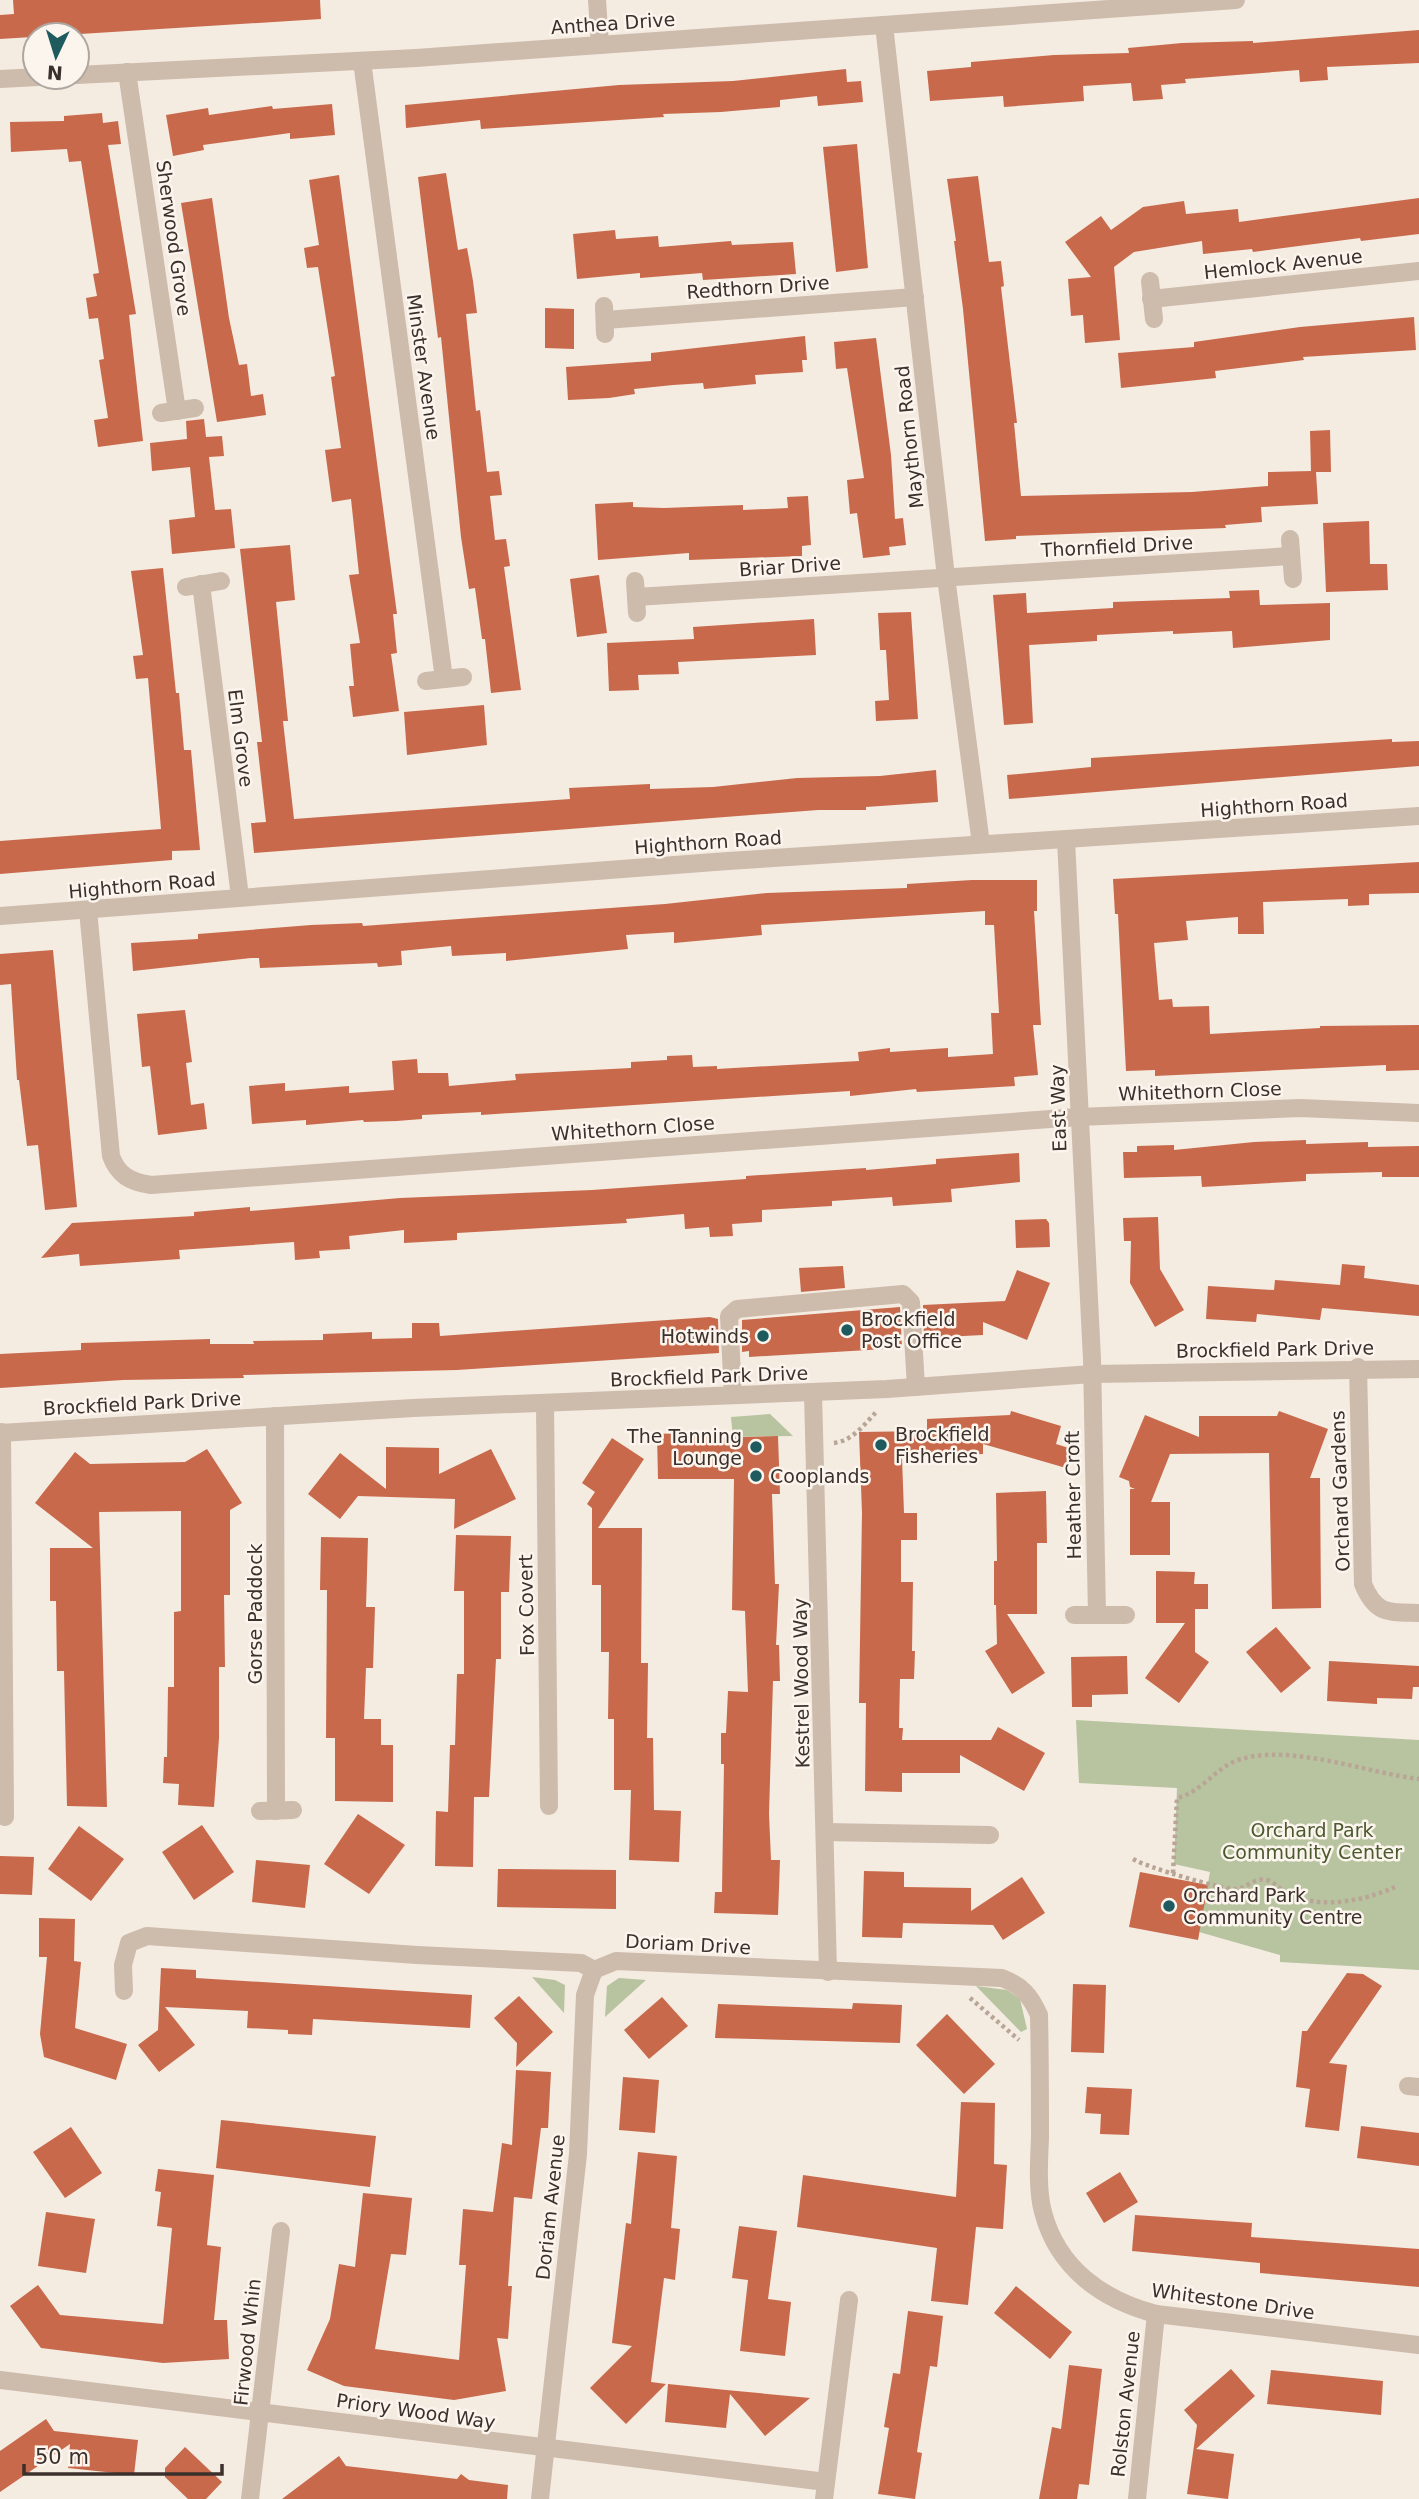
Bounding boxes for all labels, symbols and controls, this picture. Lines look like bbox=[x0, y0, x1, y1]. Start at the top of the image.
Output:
street label: Anthea Drive bbox=[550, 8, 676, 38]
north arrow bbox=[21, 21, 91, 91]
text: N bbox=[46, 61, 64, 84]
street label: Sherwood Grove bbox=[152, 159, 196, 317]
street label: Hemlock Avenue bbox=[1203, 245, 1363, 283]
street label: Redthorn Drive bbox=[686, 271, 830, 303]
street label: Minster Avenue bbox=[403, 293, 445, 441]
street label: Maythorn Road bbox=[891, 364, 927, 510]
street label: Thornfield Drive bbox=[1039, 531, 1194, 561]
street label: Briar Drive bbox=[738, 551, 842, 581]
street label: Elm Grove bbox=[224, 688, 258, 788]
street label: Highthorn Road bbox=[1199, 789, 1349, 821]
street label: Highthorn Road bbox=[633, 826, 783, 858]
street label: Highthorn Road bbox=[67, 868, 217, 902]
street label: East Way bbox=[1045, 1064, 1071, 1152]
street label: Whitethorn Close bbox=[1118, 1077, 1282, 1105]
street label: Whitethorn Close bbox=[551, 1111, 715, 1145]
place label: Brockfield Post Office bbox=[861, 1308, 962, 1352]
marker: Brockfield Post Office bbox=[839, 1322, 855, 1338]
place label: Hotwinds bbox=[661, 1325, 749, 1347]
marker: Hotwinds bbox=[755, 1328, 771, 1344]
street label: Brockfield Park Drive bbox=[1176, 1336, 1374, 1362]
street label: Brockfield Park Drive bbox=[610, 1362, 808, 1390]
street label: Brockfield Park Drive bbox=[42, 1387, 242, 1419]
street label: Orchard Gardens bbox=[1326, 1410, 1354, 1572]
place label: Brockfield Fisheries bbox=[895, 1423, 990, 1467]
place label: The Tanning Lounge bbox=[626, 1425, 742, 1469]
street label: Heather Croft bbox=[1061, 1430, 1085, 1560]
marker: Brockfield Fisheries bbox=[873, 1437, 889, 1453]
marker: The Tanning Lounge bbox=[748, 1439, 764, 1455]
place label: Cooplands bbox=[770, 1465, 870, 1487]
marker: Cooplands bbox=[748, 1468, 764, 1484]
street label: Gorse Paddock bbox=[244, 1543, 266, 1685]
street label: Fox Covert bbox=[514, 1554, 538, 1656]
street label: Kestrel Wood Way bbox=[789, 1598, 813, 1768]
park label: Orchard Park Community Center bbox=[1222, 1819, 1402, 1863]
place label: Orchard Park Community Centre bbox=[1183, 1884, 1363, 1928]
marker: Orchard Park Community Centre bbox=[1161, 1898, 1177, 1914]
street label: Doriam Drive bbox=[624, 1930, 752, 1958]
street label: Doriam Avenue bbox=[531, 2133, 569, 2281]
street label: Firwood Whin bbox=[229, 2277, 265, 2407]
street label: Whitestone Drive bbox=[1150, 2279, 1316, 2323]
street label: Rolston Avenue bbox=[1106, 2330, 1144, 2478]
street label: Priory Wood Way bbox=[335, 2389, 497, 2433]
scale bar bbox=[24, 2432, 222, 2476]
text: 50 m bbox=[35, 2445, 89, 2469]

